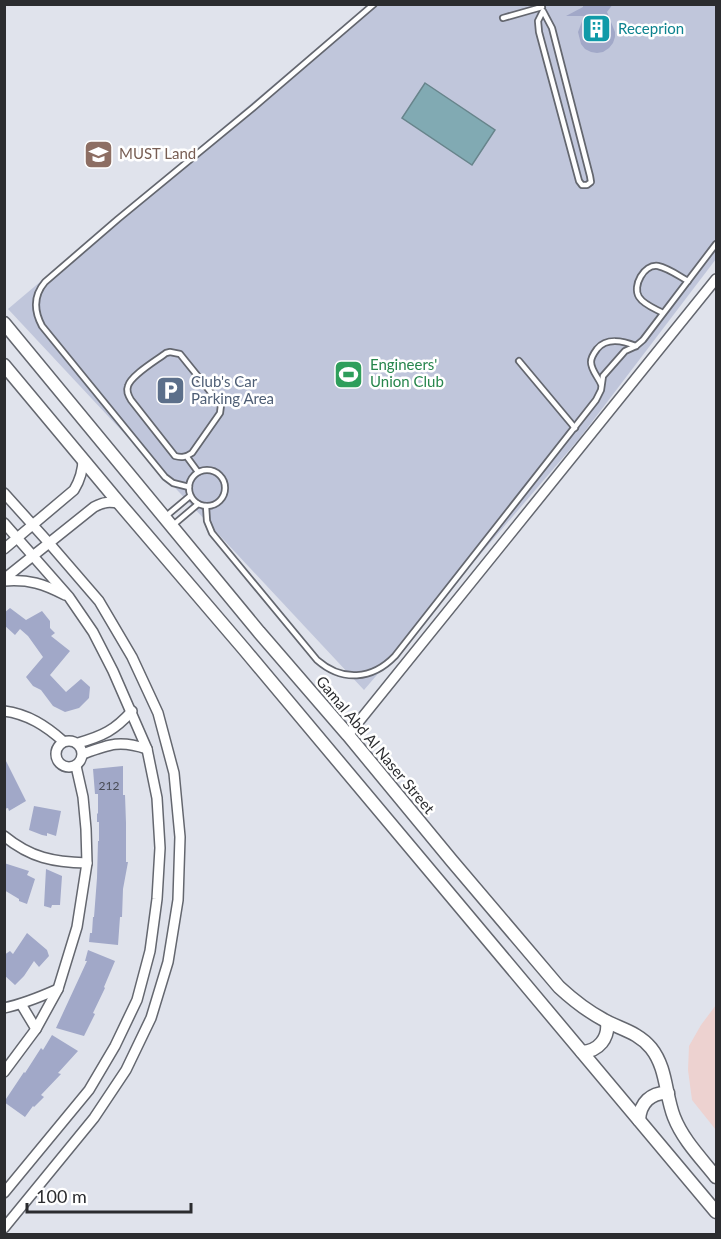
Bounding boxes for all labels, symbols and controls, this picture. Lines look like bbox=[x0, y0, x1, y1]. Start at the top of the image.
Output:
building icon: Receprion bbox=[581, 13, 613, 45]
place label: Receprion bbox=[618, 19, 684, 37]
school or university icon: MUST Land bbox=[82, 138, 114, 170]
place label: MUST Land bbox=[119, 144, 196, 162]
place label: Engineers' Union Club bbox=[370, 355, 444, 390]
sports icon: Engineers' Union Club bbox=[333, 358, 365, 390]
place label: Club's Car Parking Area bbox=[191, 372, 274, 407]
parking icon: Club's Car Parking Area bbox=[154, 375, 186, 407]
street label: Gamal Abd Al Naser Street bbox=[313, 672, 439, 817]
house number: 212 bbox=[99, 778, 119, 793]
scale bar bbox=[27, 1176, 190, 1214]
text: 100 m bbox=[36, 1185, 87, 1207]

